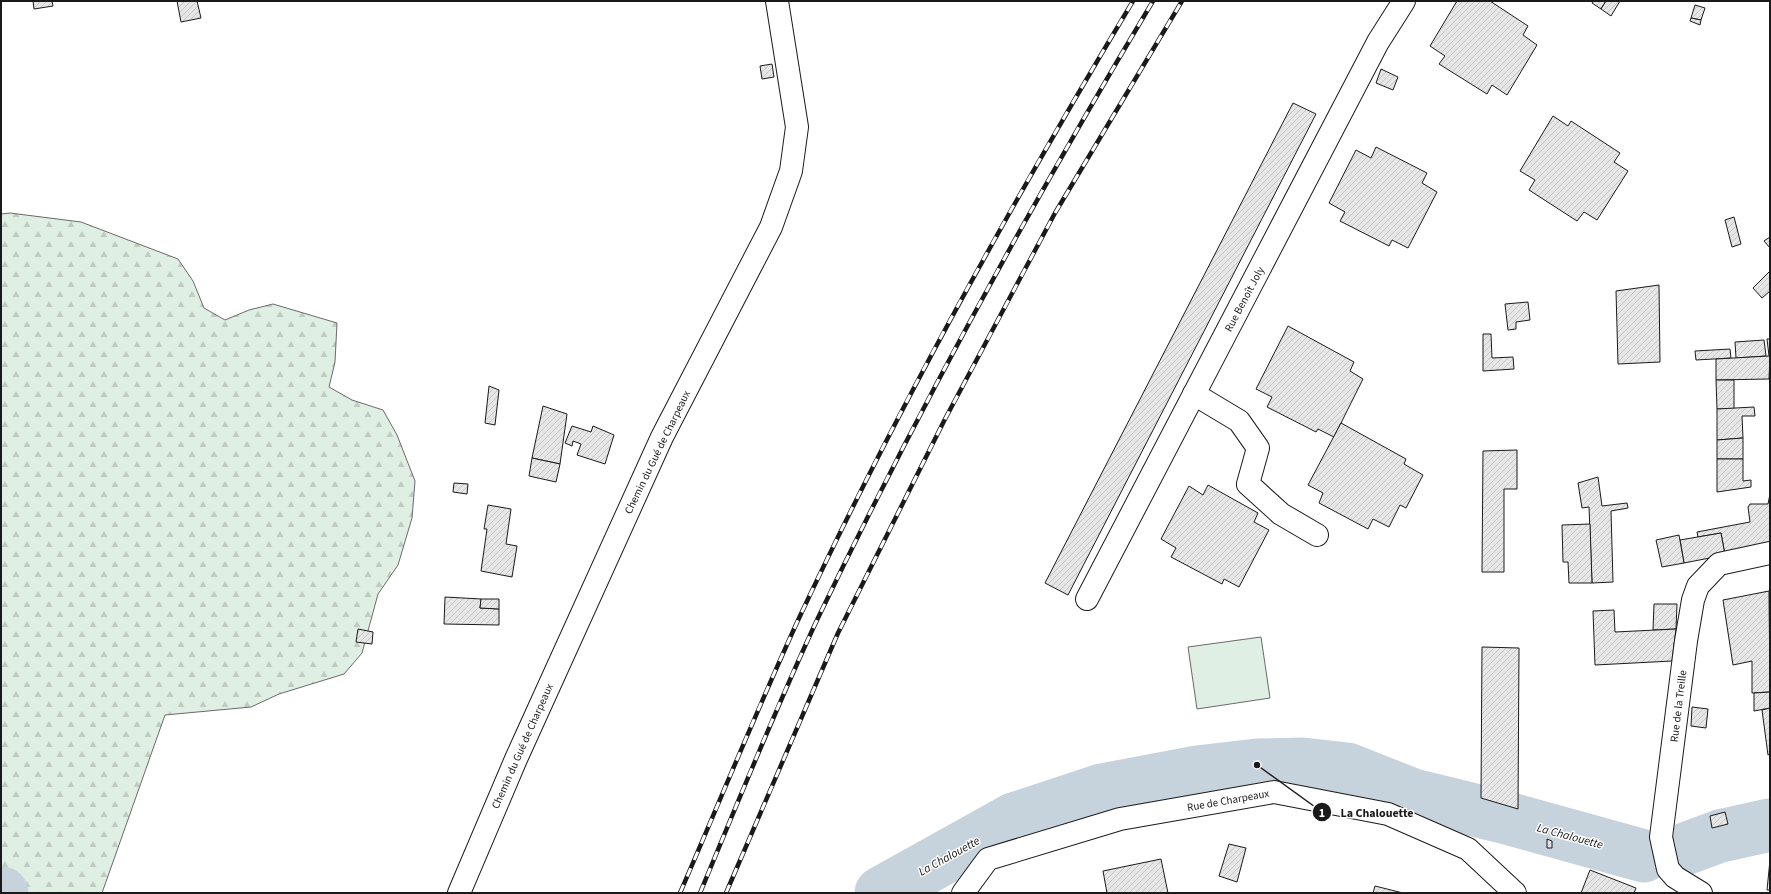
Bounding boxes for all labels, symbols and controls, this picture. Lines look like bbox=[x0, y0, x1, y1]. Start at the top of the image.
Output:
street label: Rue Benoît Joly bbox=[1221, 264, 1268, 334]
street label: Chemin du Gué de Charpeaux bbox=[621, 388, 694, 516]
street label: Rue de la Treille bbox=[1667, 669, 1690, 743]
street label: Chemin du Gué de Charpeaux bbox=[488, 681, 557, 811]
street label: Rue de Charpeaux bbox=[1186, 786, 1270, 815]
callout: La Chalouette bbox=[1312, 800, 1421, 824]
text: 1 bbox=[1319, 805, 1325, 822]
text: La Chalouette bbox=[1340, 805, 1414, 822]
water label: La Chalouette bbox=[1535, 819, 1605, 854]
water label: La Chalouette bbox=[915, 832, 983, 880]

